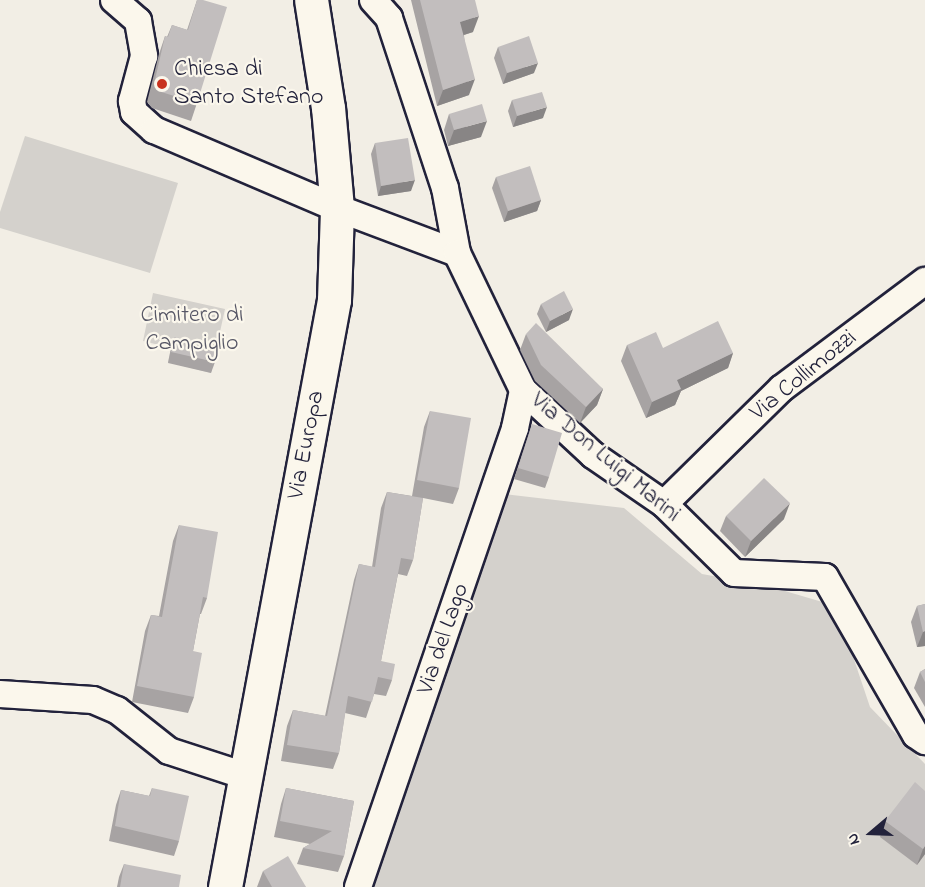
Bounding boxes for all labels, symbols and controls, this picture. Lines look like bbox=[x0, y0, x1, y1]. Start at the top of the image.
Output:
place label: Chiesa di Santo Stefano bbox=[174, 56, 323, 112]
marker: Chiesa di Santo Stefano bbox=[155, 77, 169, 91]
park label: Cimitero di Campiglio bbox=[141, 302, 243, 358]
street label: Via Collimozzi bbox=[745, 324, 863, 428]
street label: Via Don Luigi Marini bbox=[524, 387, 686, 529]
street label: Via Europa bbox=[282, 388, 332, 502]
street label: Via del Lago bbox=[412, 580, 476, 698]
north arrow bbox=[841, 803, 901, 863]
text: N bbox=[841, 830, 867, 848]

